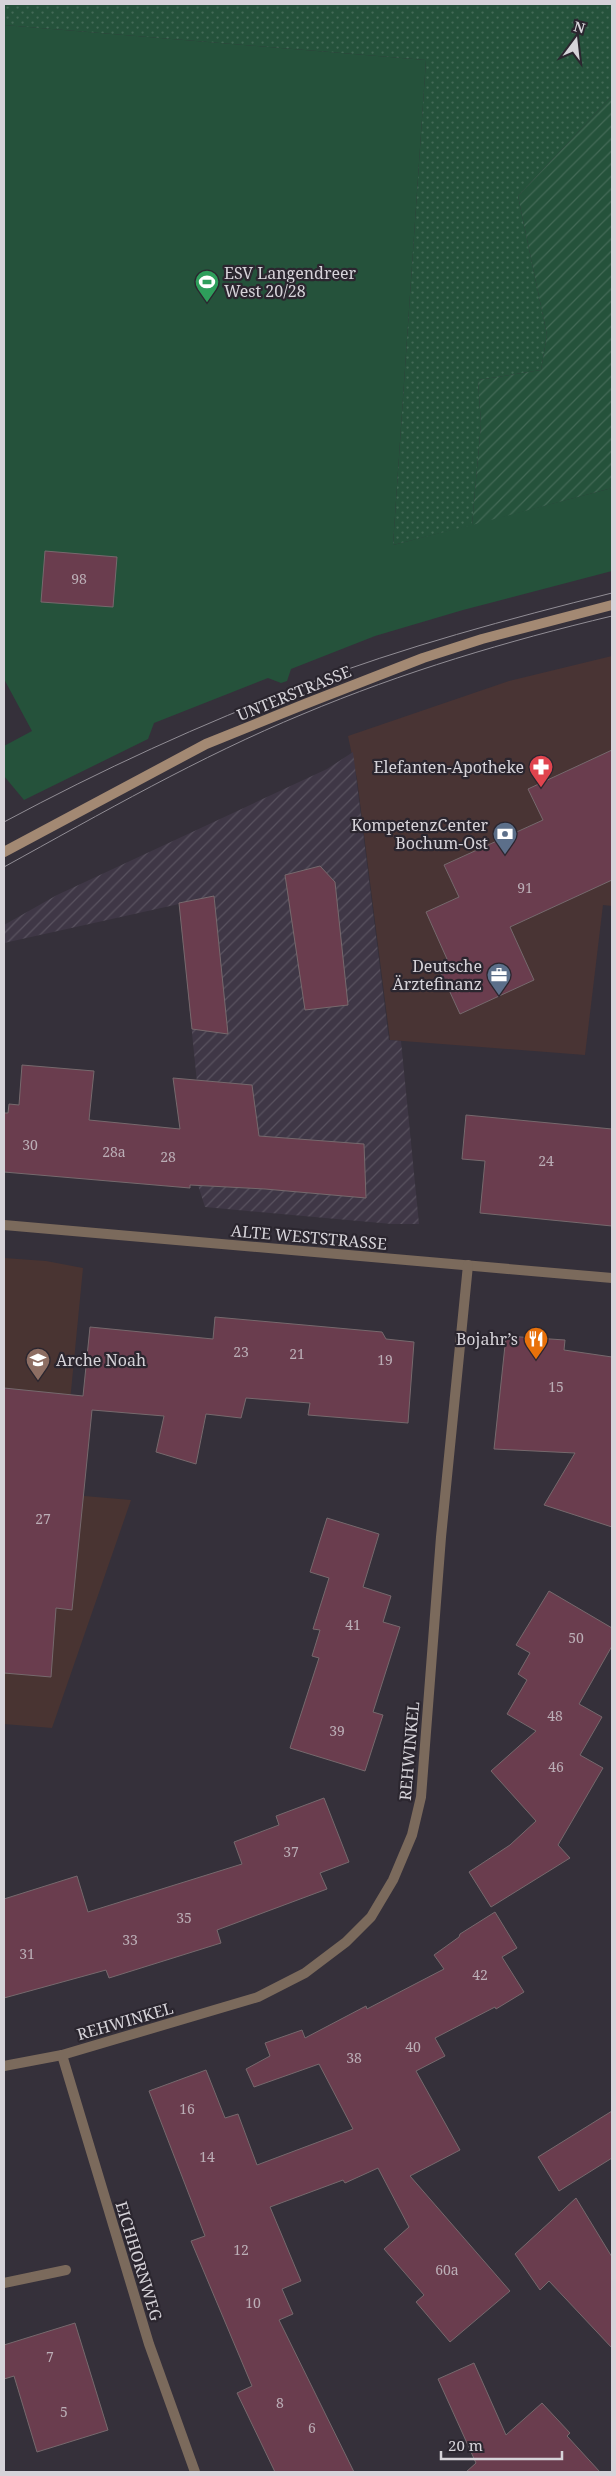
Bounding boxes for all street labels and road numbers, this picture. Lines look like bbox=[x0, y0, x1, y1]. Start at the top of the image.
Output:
street label: UNTERSTRASSE bbox=[234, 660, 354, 726]
street label: ALTE WESTSTRASSE bbox=[230, 1219, 388, 1255]
street label: REHWINKEL bbox=[394, 1701, 424, 1801]
street label: REHWINKEL bbox=[74, 1997, 176, 2045]
street label: EICHHORNWEG bbox=[110, 2199, 168, 2324]

